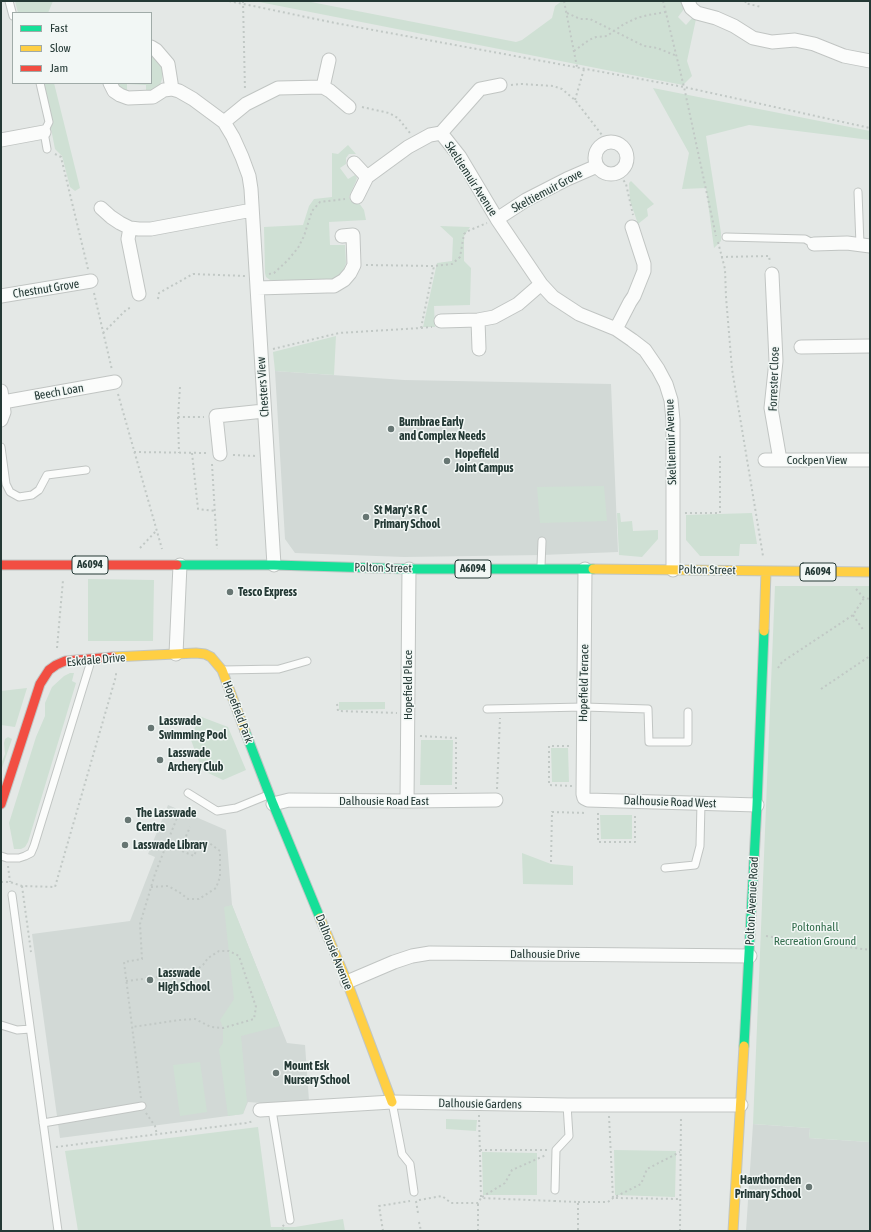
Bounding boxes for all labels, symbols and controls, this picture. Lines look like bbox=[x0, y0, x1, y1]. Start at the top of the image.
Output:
legend bbox=[12, 12, 152, 84]
text: Fast bbox=[50, 21, 68, 35]
text: Slow bbox=[50, 41, 71, 55]
text: Jam bbox=[50, 61, 68, 75]
street label: Skeltiemuir Avenue bbox=[442, 139, 500, 219]
street label: Skeltiemuir Grove bbox=[509, 166, 585, 216]
street label: Chestnut Grove bbox=[12, 277, 80, 301]
street label: Forrester Close bbox=[766, 346, 782, 412]
street label: Chesters View bbox=[254, 356, 272, 418]
street label: Beech Loan bbox=[33, 381, 85, 403]
street label: Skeltiemuir Avenue bbox=[662, 399, 680, 485]
place label: Burnbrae Early and Complex Needs bbox=[399, 415, 486, 443]
marker: Burnbrae Early and Complex Needs bbox=[386, 424, 396, 434]
place label: Hopefield Joint Campus bbox=[455, 447, 513, 475]
street label: Cockpen View bbox=[787, 453, 847, 467]
marker: Hopefield Joint Campus bbox=[442, 456, 452, 466]
place label: St Mary's R C Primary School bbox=[374, 503, 440, 531]
marker: St Mary's R C Primary School bbox=[361, 512, 371, 522]
road number: A6094 bbox=[72, 556, 108, 574]
street label: Polton Street bbox=[354, 560, 412, 576]
road number: A6094 bbox=[455, 560, 491, 578]
street label: Polton Street bbox=[678, 562, 736, 578]
road number: A6094 bbox=[800, 563, 836, 581]
place label: Tesco Express bbox=[238, 585, 297, 599]
marker: Tesco Express bbox=[225, 587, 235, 597]
street label: Hopefield Terrace bbox=[576, 644, 592, 722]
street label: Eskdale Drive bbox=[66, 650, 126, 670]
street label: Hopefield Place bbox=[401, 650, 415, 720]
street label: Hopefield Park bbox=[220, 679, 256, 745]
place label: Lasswade Swimming Pool bbox=[159, 714, 227, 742]
marker: Lasswade Swimming Pool bbox=[146, 723, 156, 733]
place label: Lasswade Archery Club bbox=[168, 746, 223, 774]
marker: Lasswade Archery Club bbox=[155, 755, 165, 765]
street label: Dalhousie Road West bbox=[623, 793, 717, 811]
street label: Dalhousie Road East bbox=[339, 794, 429, 808]
place label: The Lasswade Centre bbox=[136, 806, 196, 834]
marker: The Lasswade Centre bbox=[123, 815, 133, 825]
place label: Lasswade Library bbox=[133, 838, 208, 852]
marker: Lasswade Library bbox=[120, 840, 130, 850]
street label: Polton Avenue Road bbox=[742, 856, 762, 946]
street label: Dalhousie Avenue bbox=[312, 912, 356, 992]
park label: Poltonhall Recreation Ground bbox=[774, 920, 856, 948]
street label: Dalhousie Drive bbox=[510, 947, 580, 961]
place label: Lasswade High School bbox=[158, 966, 210, 994]
marker: Lasswade High School bbox=[145, 975, 155, 985]
place label: Mount Esk Nursery School bbox=[284, 1059, 350, 1087]
marker: Mount Esk Nursery School bbox=[271, 1068, 281, 1078]
street label: Dalhousie Gardens bbox=[438, 1096, 522, 1112]
place label: Hawthornden Primary School bbox=[735, 1173, 801, 1201]
marker: Hawthornden Primary School bbox=[804, 1182, 814, 1192]

